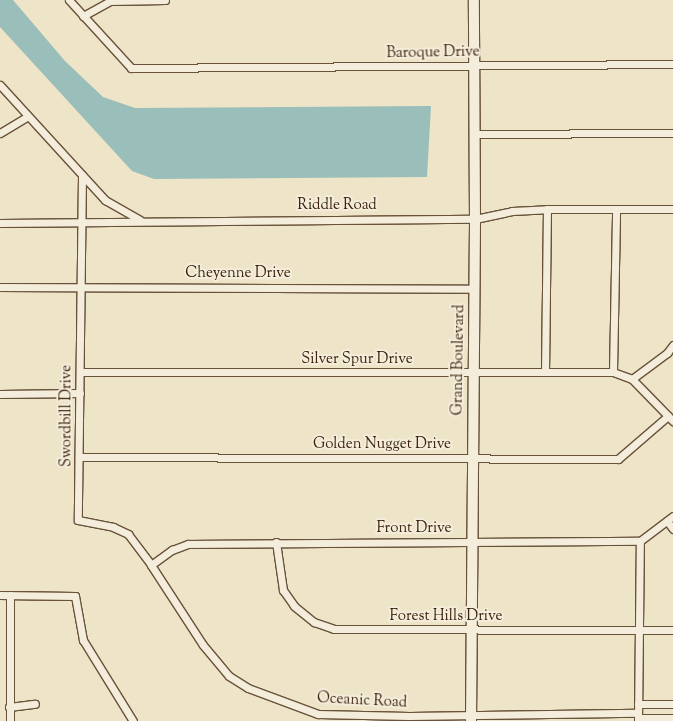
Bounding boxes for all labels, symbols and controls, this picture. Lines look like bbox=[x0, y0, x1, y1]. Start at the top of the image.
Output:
street label: Baroque Drive bbox=[386, 43, 480, 63]
street label: Riddle Road bbox=[297, 197, 377, 215]
street label: Cheyenne Drive bbox=[185, 265, 291, 283]
street label: Grand Boulevard bbox=[449, 304, 469, 416]
street label: Silver Spur Drive bbox=[301, 351, 413, 369]
street label: Swordbill Drive bbox=[58, 365, 76, 467]
street label: Golden Nugget Drive bbox=[313, 436, 451, 454]
street label: Front Drive bbox=[376, 520, 452, 538]
street label: Forest Hills Drive bbox=[390, 608, 502, 626]
street label: Oceanic Road bbox=[316, 690, 408, 712]

